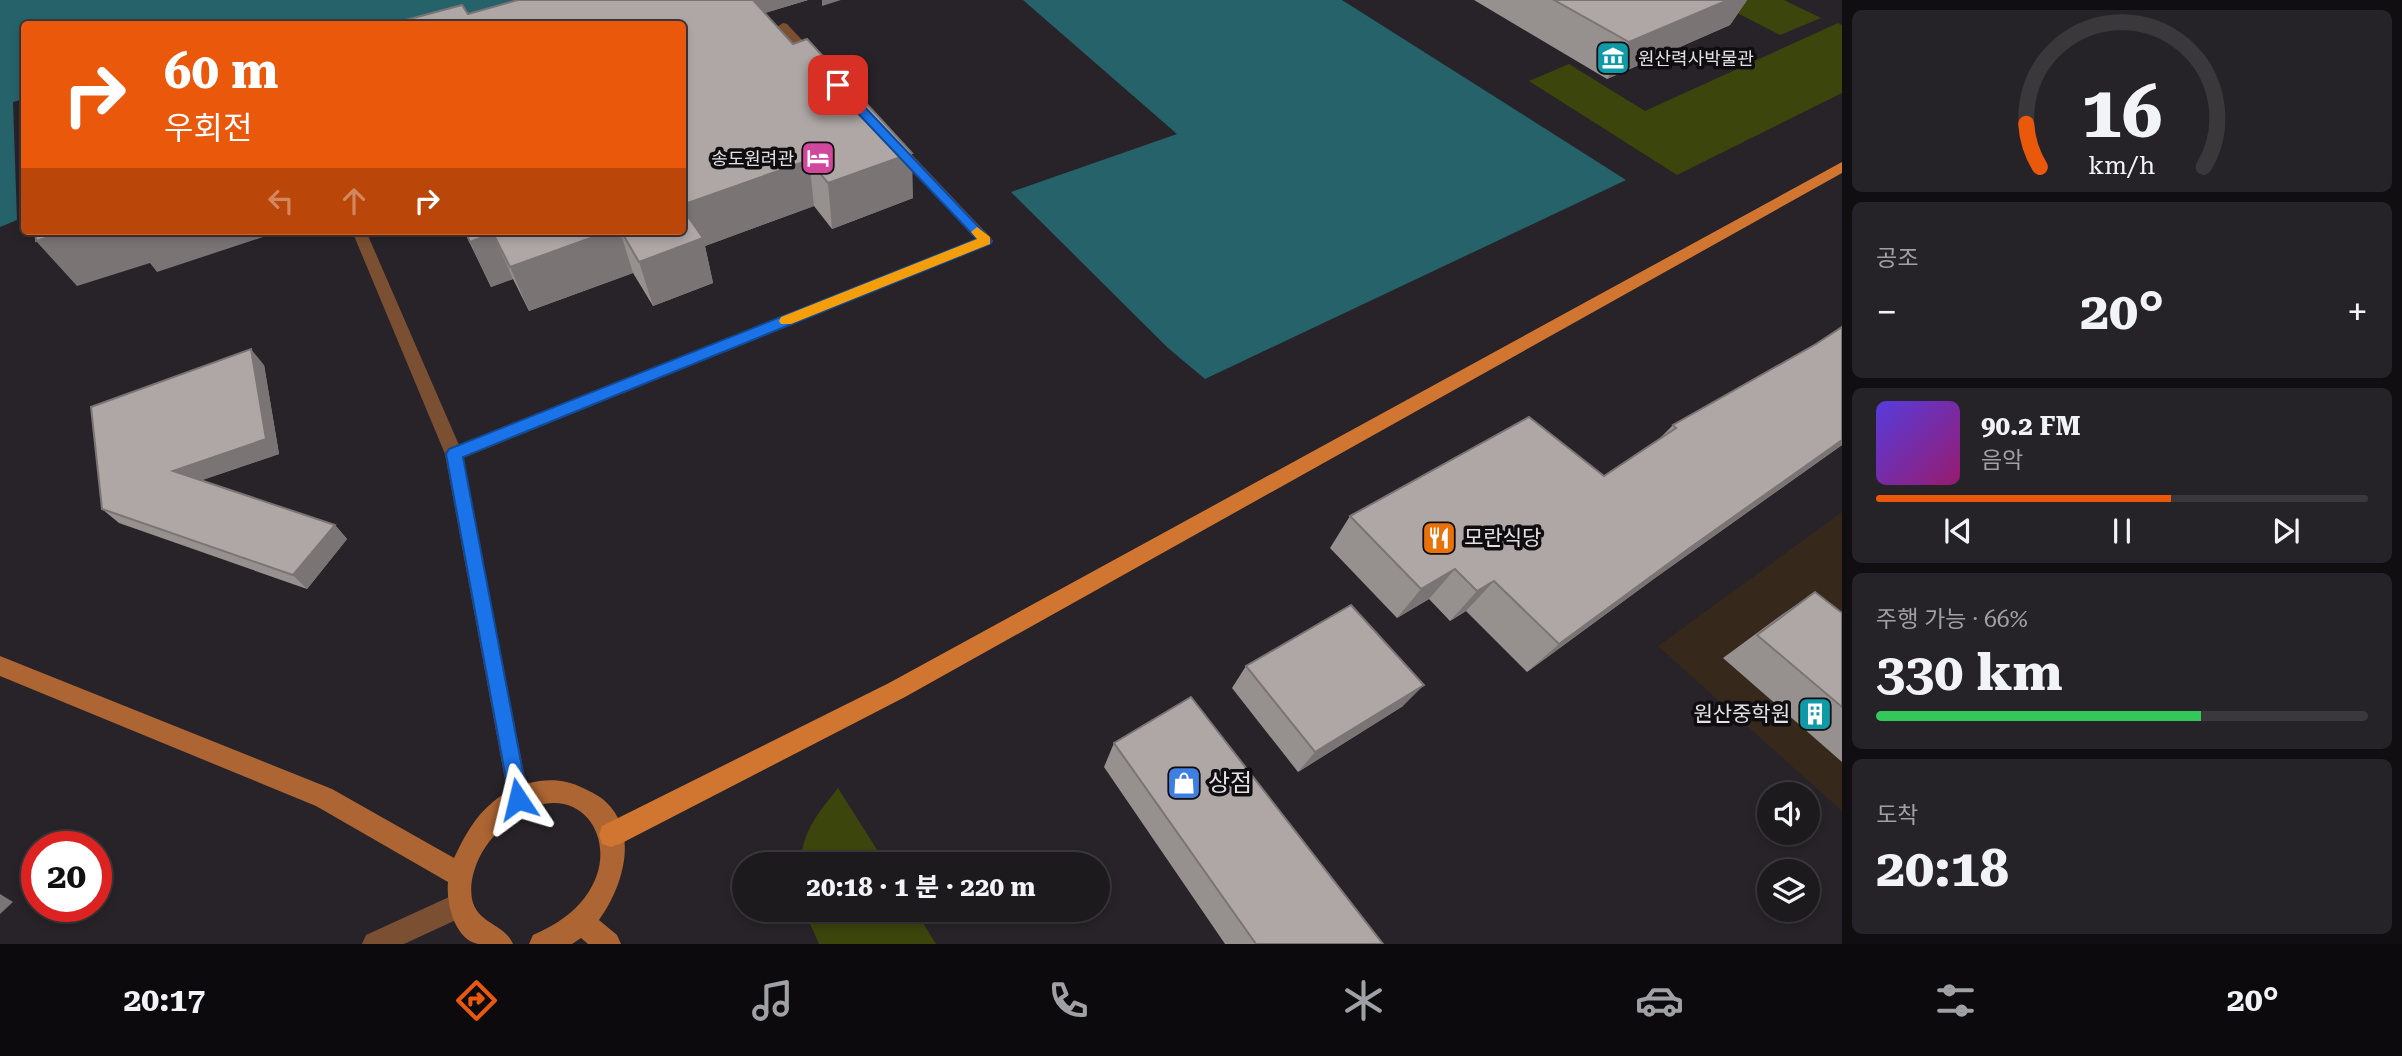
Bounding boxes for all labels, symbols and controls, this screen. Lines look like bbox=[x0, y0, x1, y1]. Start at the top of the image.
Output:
museum icon: 원산력사박물관 bbox=[1594, 39, 1632, 77]
text: 60 m bbox=[164, 43, 279, 100]
place label: 원산력사박물관 bbox=[1638, 48, 1754, 69]
icon: right bbox=[49, 49, 140, 140]
pin bbox=[808, 55, 868, 115]
icon: arrive bbox=[819, 66, 857, 104]
text: 16 bbox=[2081, 70, 2163, 155]
text: 우회전 bbox=[164, 109, 252, 147]
hotel icon: 송도원려관 bbox=[799, 139, 837, 177]
place label: 송도원려관 bbox=[711, 148, 794, 169]
text: km/h bbox=[2089, 151, 2155, 180]
icon: left bbox=[262, 182, 300, 220]
icon: ahead bbox=[335, 182, 373, 220]
icon: right bbox=[408, 182, 446, 220]
text: 공조 bbox=[1876, 245, 1918, 272]
text: 20° bbox=[2080, 281, 2164, 342]
text: − bbox=[1876, 290, 1897, 334]
text: + bbox=[2347, 290, 2368, 334]
text: 90.2 FM bbox=[1981, 411, 2081, 441]
text: 음악 bbox=[1981, 447, 2023, 474]
icon: previous bbox=[1939, 512, 1977, 550]
icon: pause bbox=[2103, 512, 2141, 550]
icon: next bbox=[2267, 512, 2305, 550]
restaurant icon: 모란식당 bbox=[1420, 519, 1458, 557]
place label: 모란식당 bbox=[1464, 526, 1541, 550]
text: 주행 가능 · 66% bbox=[1876, 606, 2028, 633]
text: 330 km bbox=[1876, 642, 2063, 703]
building icon: 원산중학원 bbox=[1796, 695, 1834, 733]
place label: 원산중학원 bbox=[1693, 702, 1790, 726]
position arrow bbox=[481, 762, 555, 836]
shop icon: 상점 bbox=[1165, 764, 1203, 802]
place label: 상점 bbox=[1208, 769, 1252, 797]
map controls bbox=[1757, 782, 1820, 922]
button: sound bbox=[1757, 782, 1820, 845]
text: 도착 bbox=[1876, 802, 1918, 829]
speed limit sign: 20 bbox=[21, 831, 112, 922]
text: 20:18 bbox=[1876, 838, 2009, 899]
button: layers bbox=[1757, 859, 1820, 922]
text: 20:18 · 1 분 · 220 m bbox=[806, 872, 1036, 902]
icon: directions bbox=[452, 976, 501, 1025]
icon: music bbox=[748, 976, 797, 1025]
icon: phone bbox=[1044, 976, 1093, 1025]
icon: climate bbox=[1339, 976, 1388, 1025]
icon: car bbox=[1635, 976, 1684, 1025]
icon: filters bbox=[1931, 976, 1980, 1025]
text: 20:17 bbox=[123, 981, 205, 1019]
text: 20° bbox=[2227, 981, 2279, 1019]

